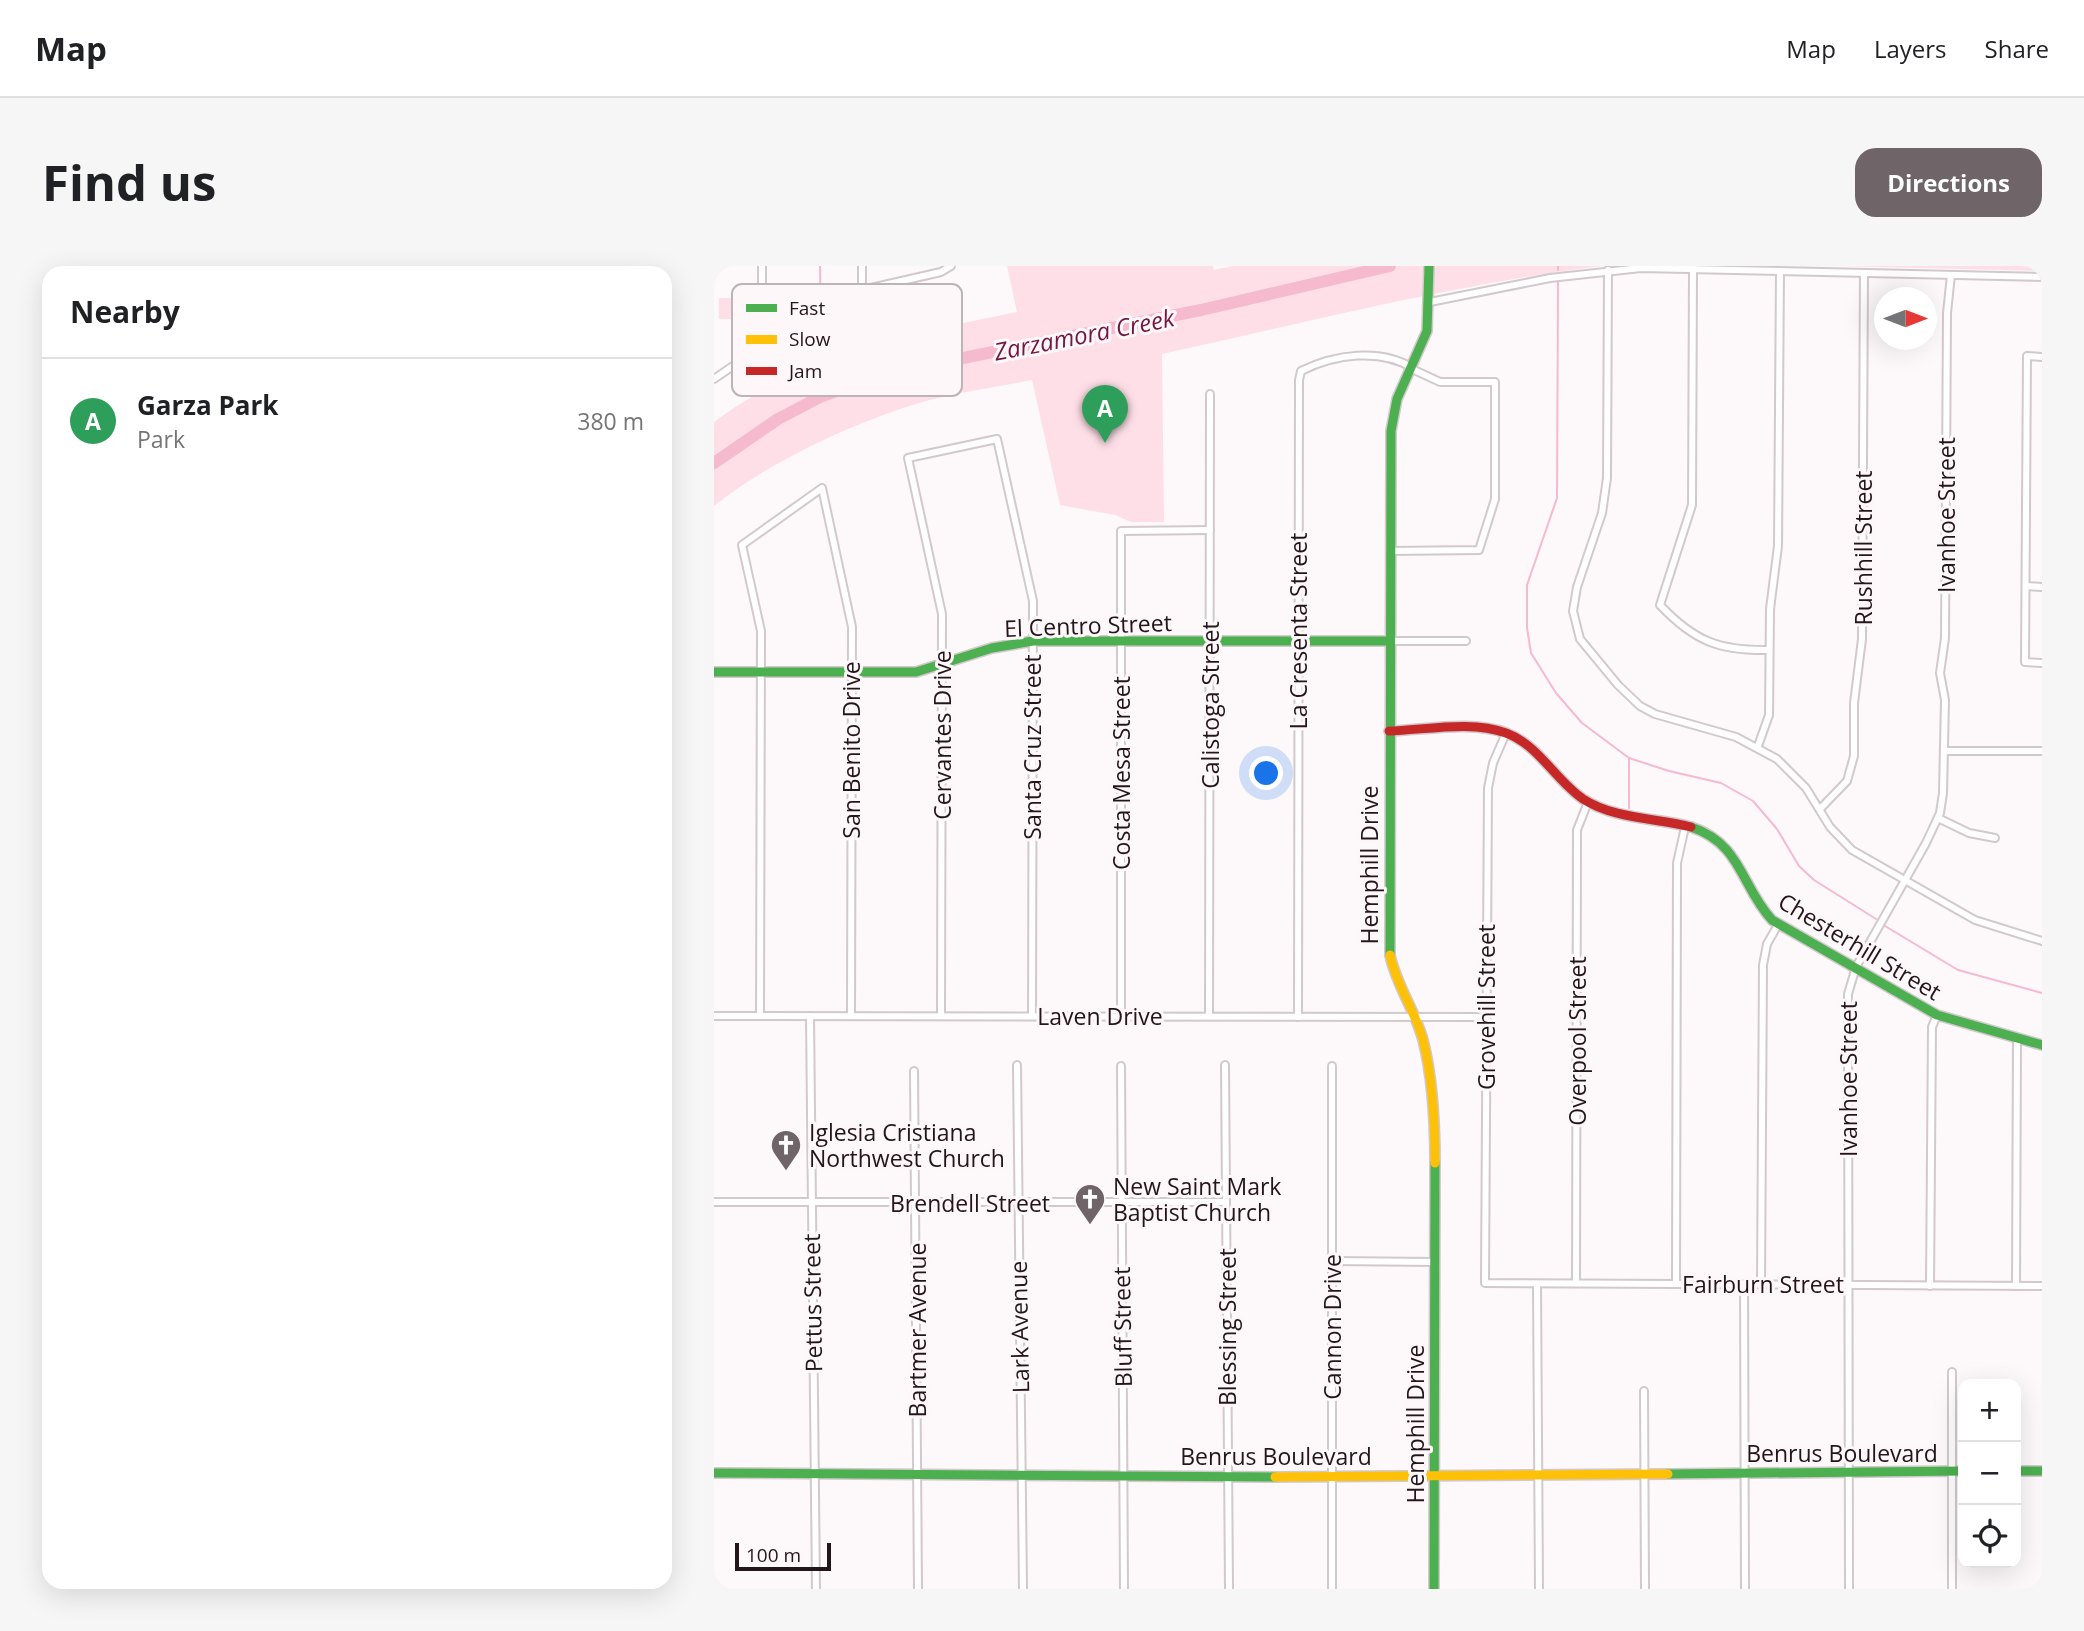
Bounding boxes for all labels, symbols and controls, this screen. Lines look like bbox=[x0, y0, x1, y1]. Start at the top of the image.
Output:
text: Map bbox=[35, 26, 107, 71]
text: Map bbox=[1786, 32, 1836, 65]
text: Layers bbox=[1874, 32, 1947, 65]
text: Share bbox=[1985, 32, 2049, 65]
button: Directions bbox=[1855, 148, 2042, 217]
text: Find us bbox=[42, 149, 216, 215]
legend bbox=[732, 284, 962, 396]
north arrow bbox=[1874, 287, 1937, 350]
text: Nearby bbox=[70, 291, 180, 332]
text: Fast bbox=[789, 295, 825, 321]
water label: Zarzamora Creek bbox=[990, 300, 1178, 368]
text: Slow bbox=[789, 326, 831, 352]
text: Jam bbox=[787, 358, 822, 384]
pin: A bbox=[1082, 385, 1128, 443]
text: Garza Park bbox=[137, 387, 278, 423]
text: A bbox=[85, 405, 101, 437]
text: 380 m bbox=[577, 405, 644, 437]
text: Park bbox=[137, 423, 185, 455]
street label: Ivanhoe Street bbox=[1930, 437, 1962, 593]
street label: Rushhill Street bbox=[1847, 470, 1879, 626]
street label: La Cresenta Street bbox=[1282, 533, 1314, 729]
street label: El Centro Street bbox=[1004, 606, 1172, 644]
street label: Calistoga Street bbox=[1194, 621, 1226, 789]
street label: Cervantes Drive bbox=[926, 650, 958, 820]
street label: Santa Cruz Street bbox=[1016, 654, 1048, 840]
street label: San Benito Drive bbox=[835, 661, 867, 839]
street label: Costa Mesa Street bbox=[1105, 676, 1137, 870]
your location bbox=[1249, 756, 1283, 790]
street label: Hemphill Drive bbox=[1353, 785, 1385, 945]
street label: Chesterhill Street bbox=[1773, 885, 1947, 1007]
street label: Grovehill Street bbox=[1470, 924, 1502, 1090]
street label: Overpool Street bbox=[1561, 956, 1593, 1126]
street label: Laven Drive bbox=[1037, 1000, 1163, 1032]
street label: Ivanhoe Street bbox=[1832, 1001, 1864, 1157]
place label: Iglesia Cristiana Northwest Church bbox=[809, 1116, 1005, 1174]
church icon: Iglesia Cristiana Northwest Church bbox=[769, 1128, 803, 1172]
place label: New Saint Mark Baptist Church bbox=[1113, 1170, 1281, 1228]
church icon: New Saint Mark Baptist Church bbox=[1073, 1182, 1107, 1226]
street label: Brendell Street bbox=[890, 1187, 1050, 1219]
street label: Pettus Street bbox=[795, 1234, 829, 1372]
street label: Bartmer Avenue bbox=[901, 1243, 933, 1417]
street label: Blessing Street bbox=[1211, 1248, 1243, 1406]
street label: Cannon Drive bbox=[1316, 1254, 1348, 1400]
street label: Lark Avenue bbox=[1002, 1261, 1036, 1393]
street label: Bluff Street bbox=[1105, 1266, 1139, 1388]
street label: Fairburn Street bbox=[1682, 1268, 1844, 1300]
street label: Hemphill Drive bbox=[1399, 1344, 1431, 1504]
map controls bbox=[1958, 1379, 2021, 1568]
button: + bbox=[1958, 1379, 2021, 1442]
street label: Benrus Boulevard bbox=[1746, 1437, 1938, 1469]
street label: Benrus Boulevard bbox=[1180, 1440, 1372, 1472]
button: − bbox=[1958, 1442, 2021, 1505]
button: locate bbox=[1958, 1505, 2021, 1568]
scale bar bbox=[735, 1540, 831, 1572]
text: 100 m bbox=[746, 1542, 801, 1568]

